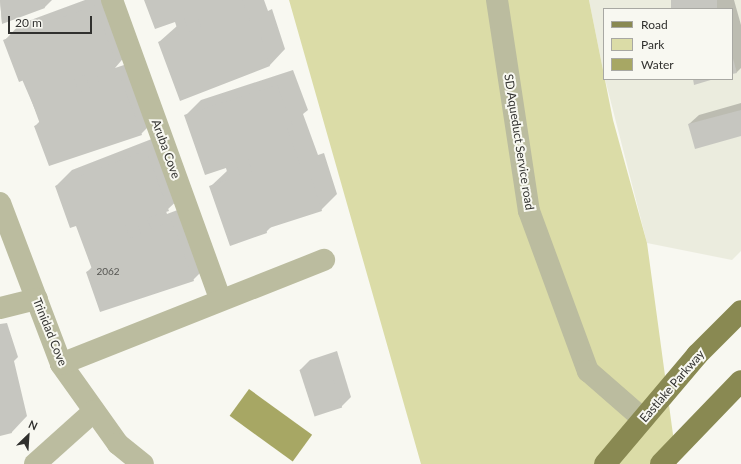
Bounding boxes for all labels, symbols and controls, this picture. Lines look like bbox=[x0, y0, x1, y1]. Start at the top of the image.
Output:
scale bar bbox=[10, 8, 94, 34]
legend bbox=[603, 8, 733, 80]
text: 20 m bbox=[15, 15, 42, 30]
text: Road bbox=[641, 17, 668, 32]
text: Park bbox=[641, 37, 664, 52]
text: Water bbox=[641, 57, 674, 72]
street label: SD Aqueduct Service road bbox=[501, 73, 537, 211]
street label: Aruba Cove bbox=[149, 117, 183, 181]
house number: 2062 bbox=[96, 266, 120, 278]
street label: Trinidad Cove bbox=[30, 296, 70, 368]
street label: Eastlake Parkway bbox=[637, 347, 707, 425]
north arrow bbox=[8, 416, 48, 456]
text: N bbox=[27, 417, 40, 432]

